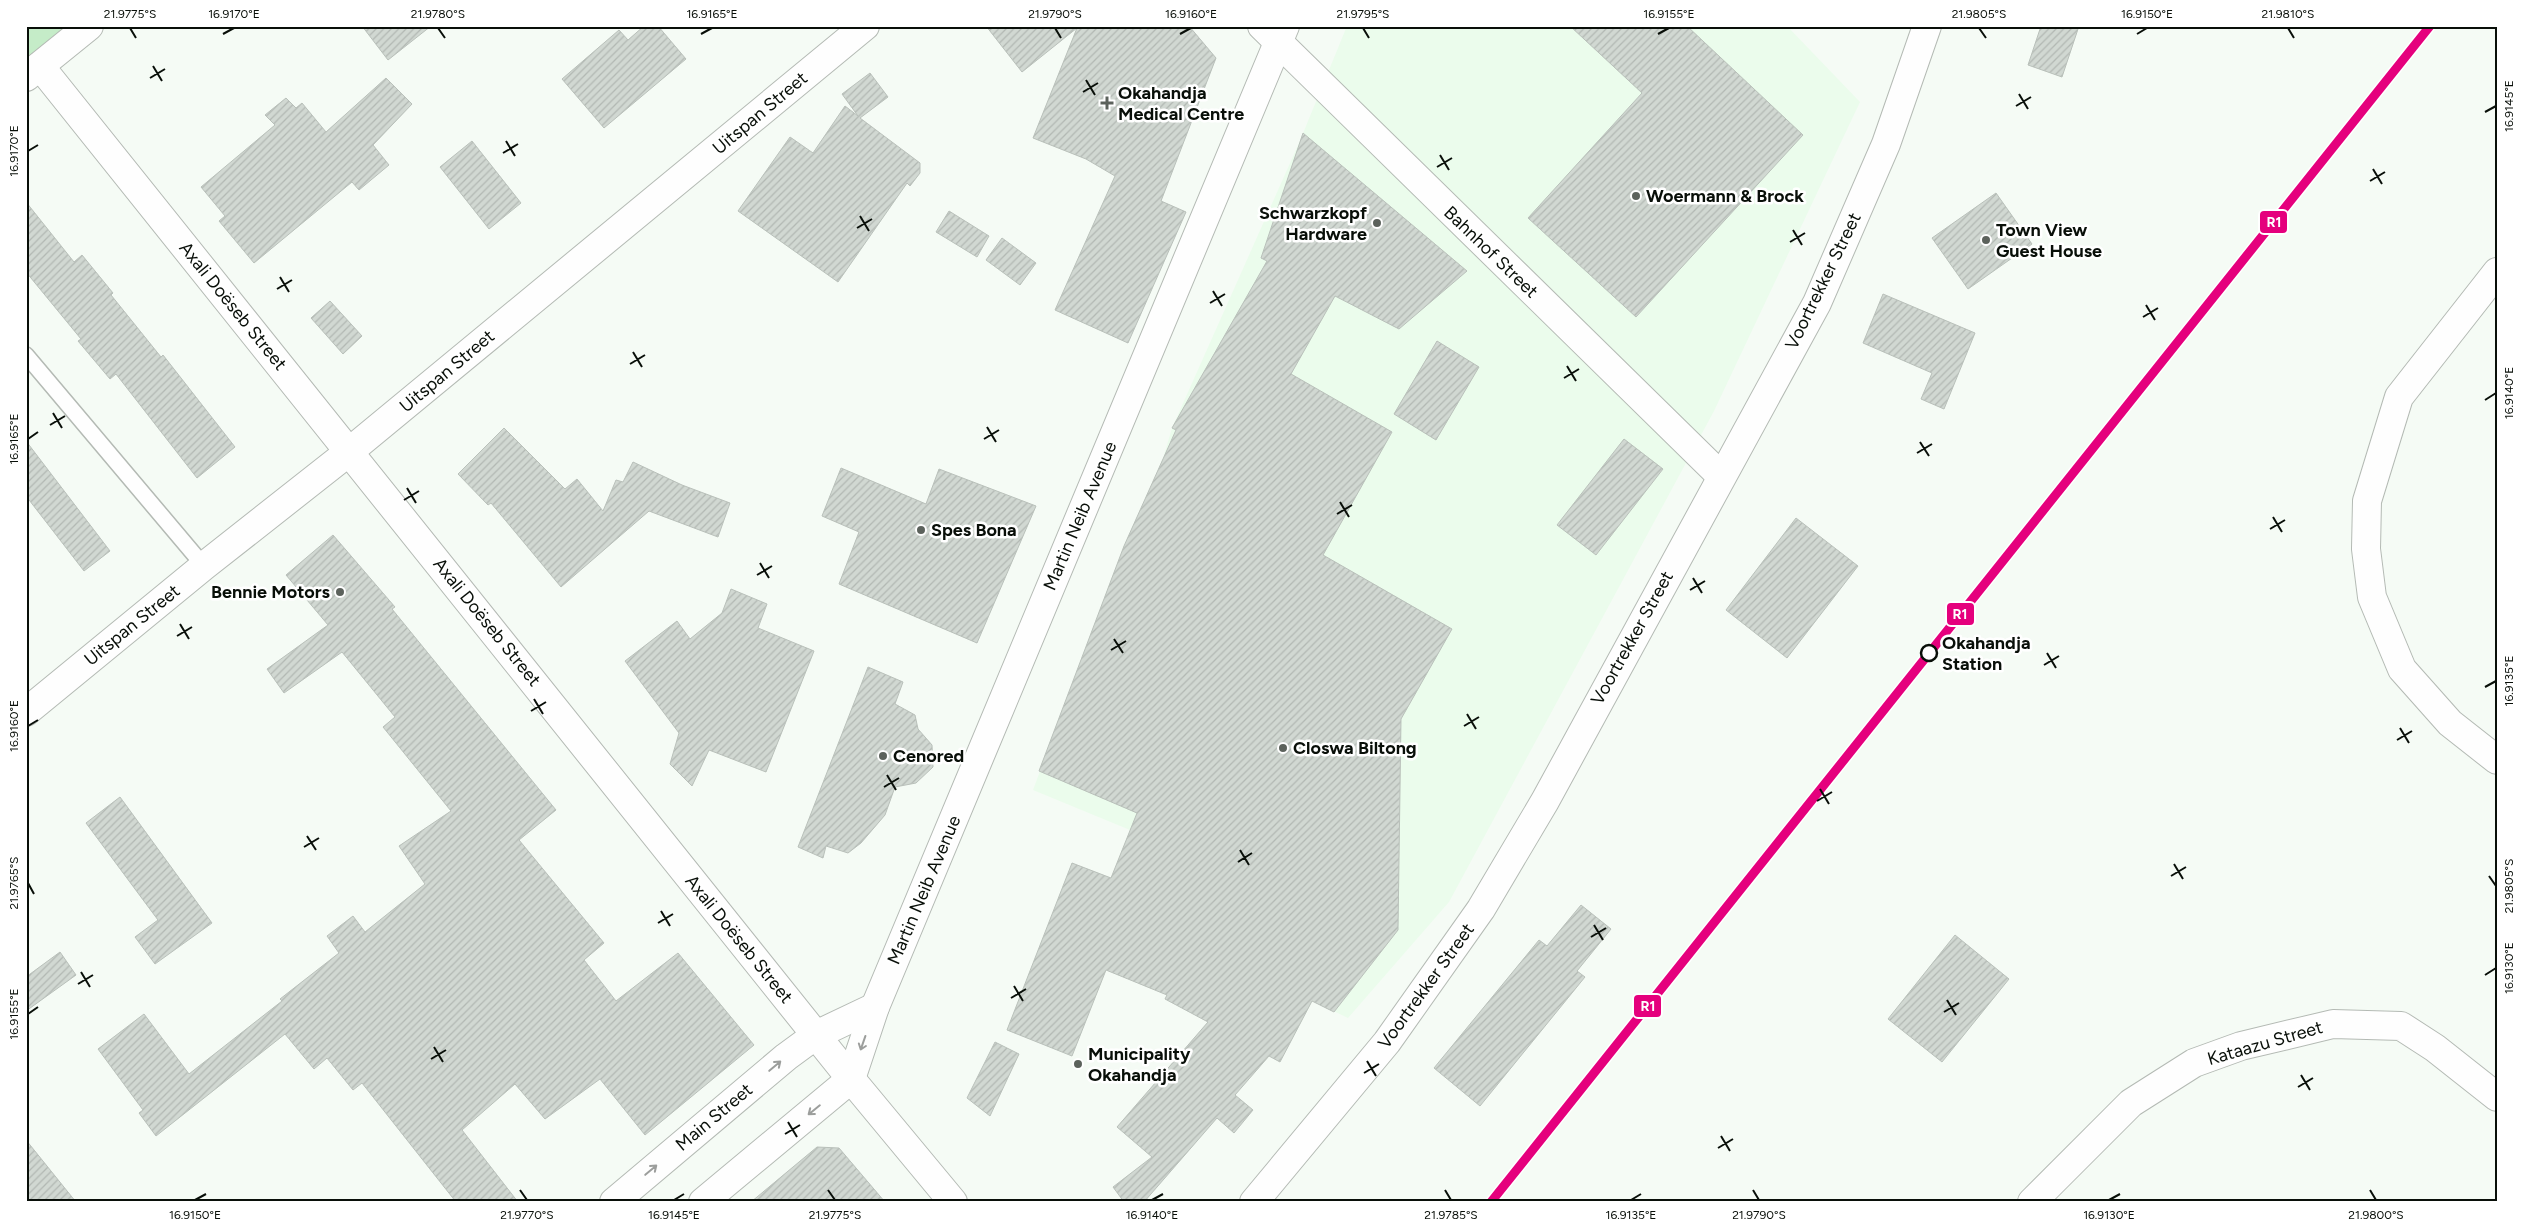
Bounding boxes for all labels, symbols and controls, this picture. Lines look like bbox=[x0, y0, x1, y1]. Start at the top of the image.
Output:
text: 21.9775°S bbox=[104, 7, 156, 21]
text: 16.9170°E bbox=[208, 7, 260, 21]
text: 21.9780°S bbox=[411, 7, 465, 21]
text: 16.9165°E bbox=[686, 7, 738, 21]
text: 21.9790°S bbox=[1028, 7, 1082, 21]
text: 16.9160°E bbox=[1165, 7, 1217, 21]
text: 21.9795°S bbox=[1337, 7, 1389, 21]
text: 16.9155°E bbox=[1643, 7, 1695, 21]
text: 21.9805°S bbox=[1952, 7, 2006, 21]
text: 16.9150°E bbox=[2121, 7, 2173, 21]
text: 21.9810°S bbox=[2262, 7, 2314, 21]
street label: Uitspan Street bbox=[708, 67, 812, 159]
text: 16.9145°E bbox=[2502, 80, 2516, 132]
place label: Okahandja Medical Centre bbox=[1118, 82, 1244, 125]
marker: Okahandja Medical Centre bbox=[1100, 96, 1114, 110]
text: 16.9170°E bbox=[7, 125, 21, 177]
place label: Woermann & Brock bbox=[1646, 185, 1804, 207]
marker: Woermann & Brock bbox=[1630, 190, 1642, 202]
place label: Schwarzkopf Hardware bbox=[1259, 202, 1368, 245]
street label: Bahnhof Street bbox=[1439, 202, 1543, 303]
street label: Voortrekker Street bbox=[1780, 209, 1866, 353]
line badge: R1 bbox=[2259, 210, 2288, 234]
text: R1 bbox=[2267, 214, 2281, 231]
marker: Schwarzkopf Hardware bbox=[1371, 217, 1383, 229]
place label: Town View Guest House bbox=[1996, 219, 2102, 262]
marker: Town View Guest House bbox=[1980, 234, 1992, 246]
street label: Axali Doëseb Street bbox=[175, 237, 292, 375]
street label: Uitspan Street bbox=[395, 325, 499, 417]
text: 16.9140°E bbox=[2502, 367, 2516, 419]
text: 16.9165°E bbox=[7, 413, 21, 465]
street label: Martin Neib Avenue bbox=[1039, 438, 1121, 594]
place label: Spes Bona bbox=[931, 519, 1017, 541]
marker: Spes Bona bbox=[915, 524, 927, 536]
street label: Axali Doëseb Street bbox=[429, 553, 546, 691]
street label: Voortrekker Street bbox=[1586, 567, 1678, 709]
street label: Uitspan Street bbox=[80, 580, 184, 670]
place label: Bennie Motors bbox=[211, 581, 331, 603]
marker: Bennie Motors bbox=[334, 586, 346, 598]
line badge: R1 bbox=[1946, 602, 1975, 626]
text: R1 bbox=[1953, 606, 1967, 623]
place label: Okahandja Station bbox=[1942, 632, 2031, 675]
marker: Okahandja Station bbox=[1920, 644, 1938, 662]
text: 16.9135°E bbox=[2502, 656, 2516, 706]
text: 16.9160°E bbox=[7, 700, 21, 752]
place label: Closwa Biltong bbox=[1293, 737, 1417, 759]
marker: Closwa Biltong bbox=[1277, 742, 1289, 754]
place label: Cenored bbox=[893, 745, 964, 767]
marker: Cenored bbox=[877, 750, 889, 762]
street label: Martin Neib Avenue bbox=[883, 812, 965, 968]
text: 21.9765°S bbox=[7, 857, 21, 909]
text: 21.9805°S bbox=[2502, 859, 2516, 913]
street label: Axali Doëseb Street bbox=[681, 870, 798, 1008]
street label: Voortrekker Street bbox=[1373, 919, 1479, 1053]
text: 16.9130°E bbox=[2502, 942, 2516, 994]
text: 16.9155°E bbox=[7, 988, 21, 1040]
line badge: R1 bbox=[1633, 994, 1662, 1018]
text: R1 bbox=[1641, 998, 1655, 1015]
street label: Kataazu Street bbox=[2205, 1016, 2325, 1070]
one-way arrow bbox=[858, 1034, 867, 1050]
place label: Municipality Okahandja bbox=[1088, 1043, 1191, 1086]
marker: Municipality Okahandja bbox=[1072, 1058, 1084, 1070]
one-way arrow bbox=[769, 1060, 782, 1071]
street label: Main Street bbox=[671, 1078, 757, 1155]
one-way arrow bbox=[808, 1105, 821, 1116]
one-way arrow bbox=[644, 1165, 657, 1176]
text: 16.9150°E bbox=[169, 1208, 221, 1222]
text: 21.9770°S bbox=[500, 1208, 554, 1222]
text: 16.9145°E bbox=[648, 1208, 700, 1222]
text: 21.9775°S bbox=[809, 1208, 861, 1222]
text: 16.9140°E bbox=[1126, 1208, 1178, 1222]
text: 21.9785°S bbox=[1424, 1208, 1478, 1222]
text: 16.9135°E bbox=[1606, 1208, 1656, 1222]
text: 21.9790°S bbox=[1732, 1208, 1786, 1222]
text: 16.9130°E bbox=[2083, 1208, 2135, 1222]
text: 21.9800°S bbox=[2348, 1208, 2404, 1222]

